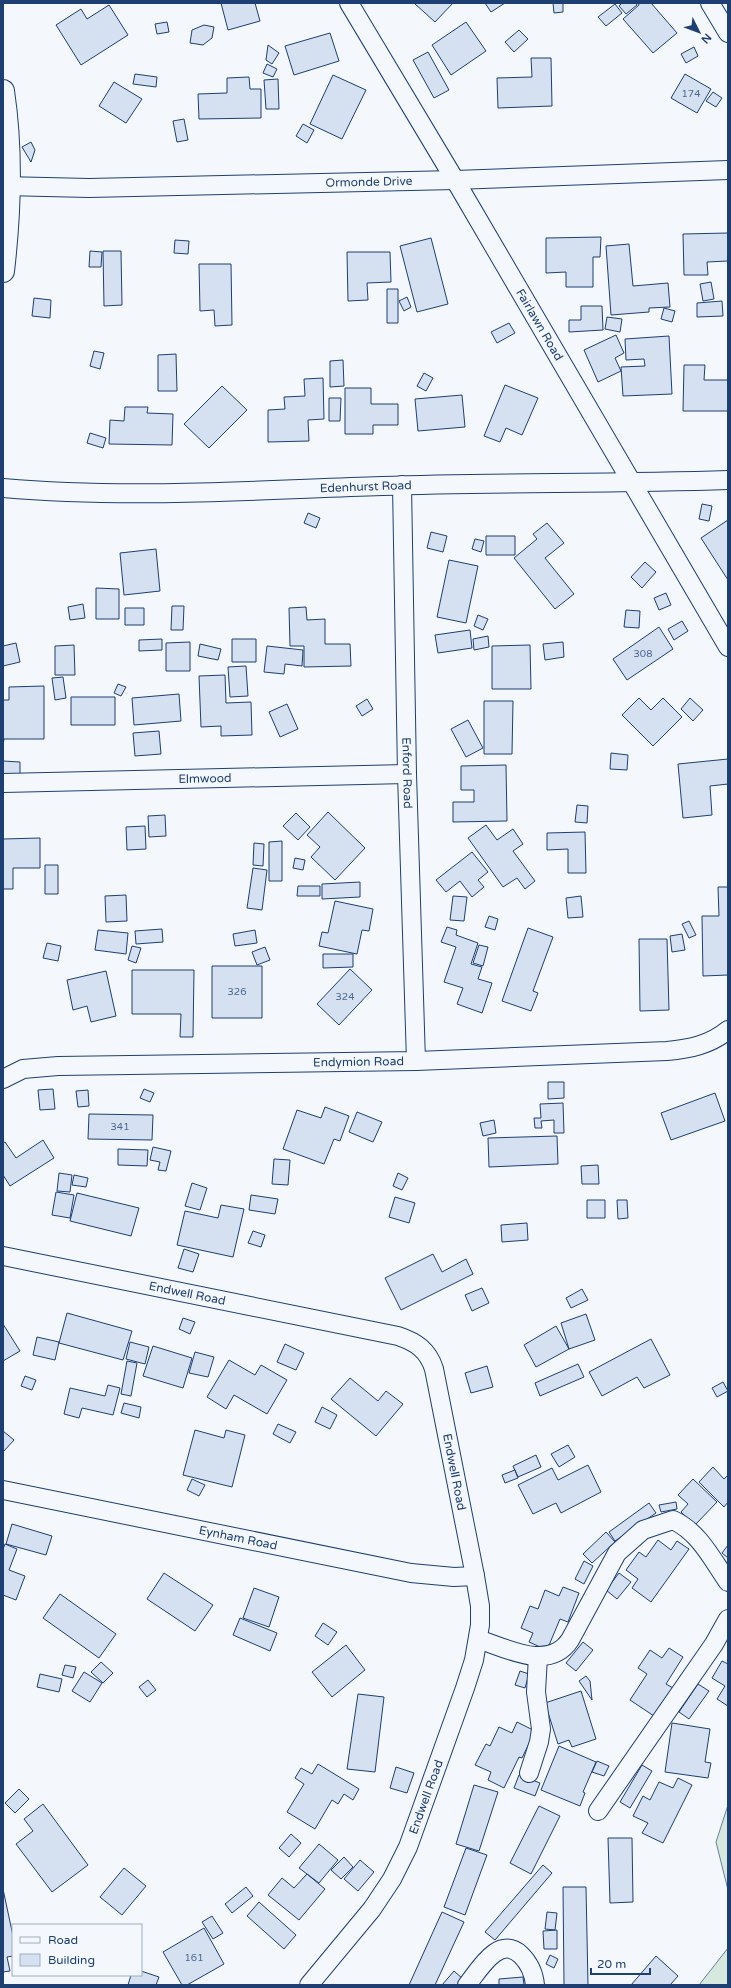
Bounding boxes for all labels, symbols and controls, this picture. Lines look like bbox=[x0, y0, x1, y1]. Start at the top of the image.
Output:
north arrow bbox=[679, 12, 719, 52]
text: N bbox=[698, 31, 714, 46]
house number: 174 bbox=[682, 88, 700, 100]
street label: Ormonde Drive bbox=[325, 174, 413, 190]
street label: Fairlawn Road bbox=[513, 286, 566, 363]
street label: Edenhurst Road bbox=[320, 478, 412, 495]
house number: 308 bbox=[634, 648, 652, 660]
street label: Enford Road bbox=[399, 737, 415, 809]
street label: Elmwood bbox=[178, 771, 232, 786]
house number: 326 bbox=[228, 986, 246, 998]
house number: 324 bbox=[336, 991, 354, 1003]
street label: Endymion Road bbox=[313, 1054, 404, 1069]
house number: 341 bbox=[111, 1121, 129, 1133]
street label: Endwell Road bbox=[148, 1279, 227, 1308]
street label: Endwell Road bbox=[440, 1432, 469, 1512]
street label: Eynham Road bbox=[198, 1523, 279, 1553]
street label: Endwell Road bbox=[406, 1758, 446, 1836]
legend bbox=[12, 1924, 142, 1976]
text: Road bbox=[48, 1933, 78, 1947]
scale bar bbox=[591, 1950, 650, 1976]
house number: 161 bbox=[185, 1952, 203, 1964]
text: Building bbox=[48, 1953, 95, 1967]
text: 20 m bbox=[597, 1957, 626, 1971]

